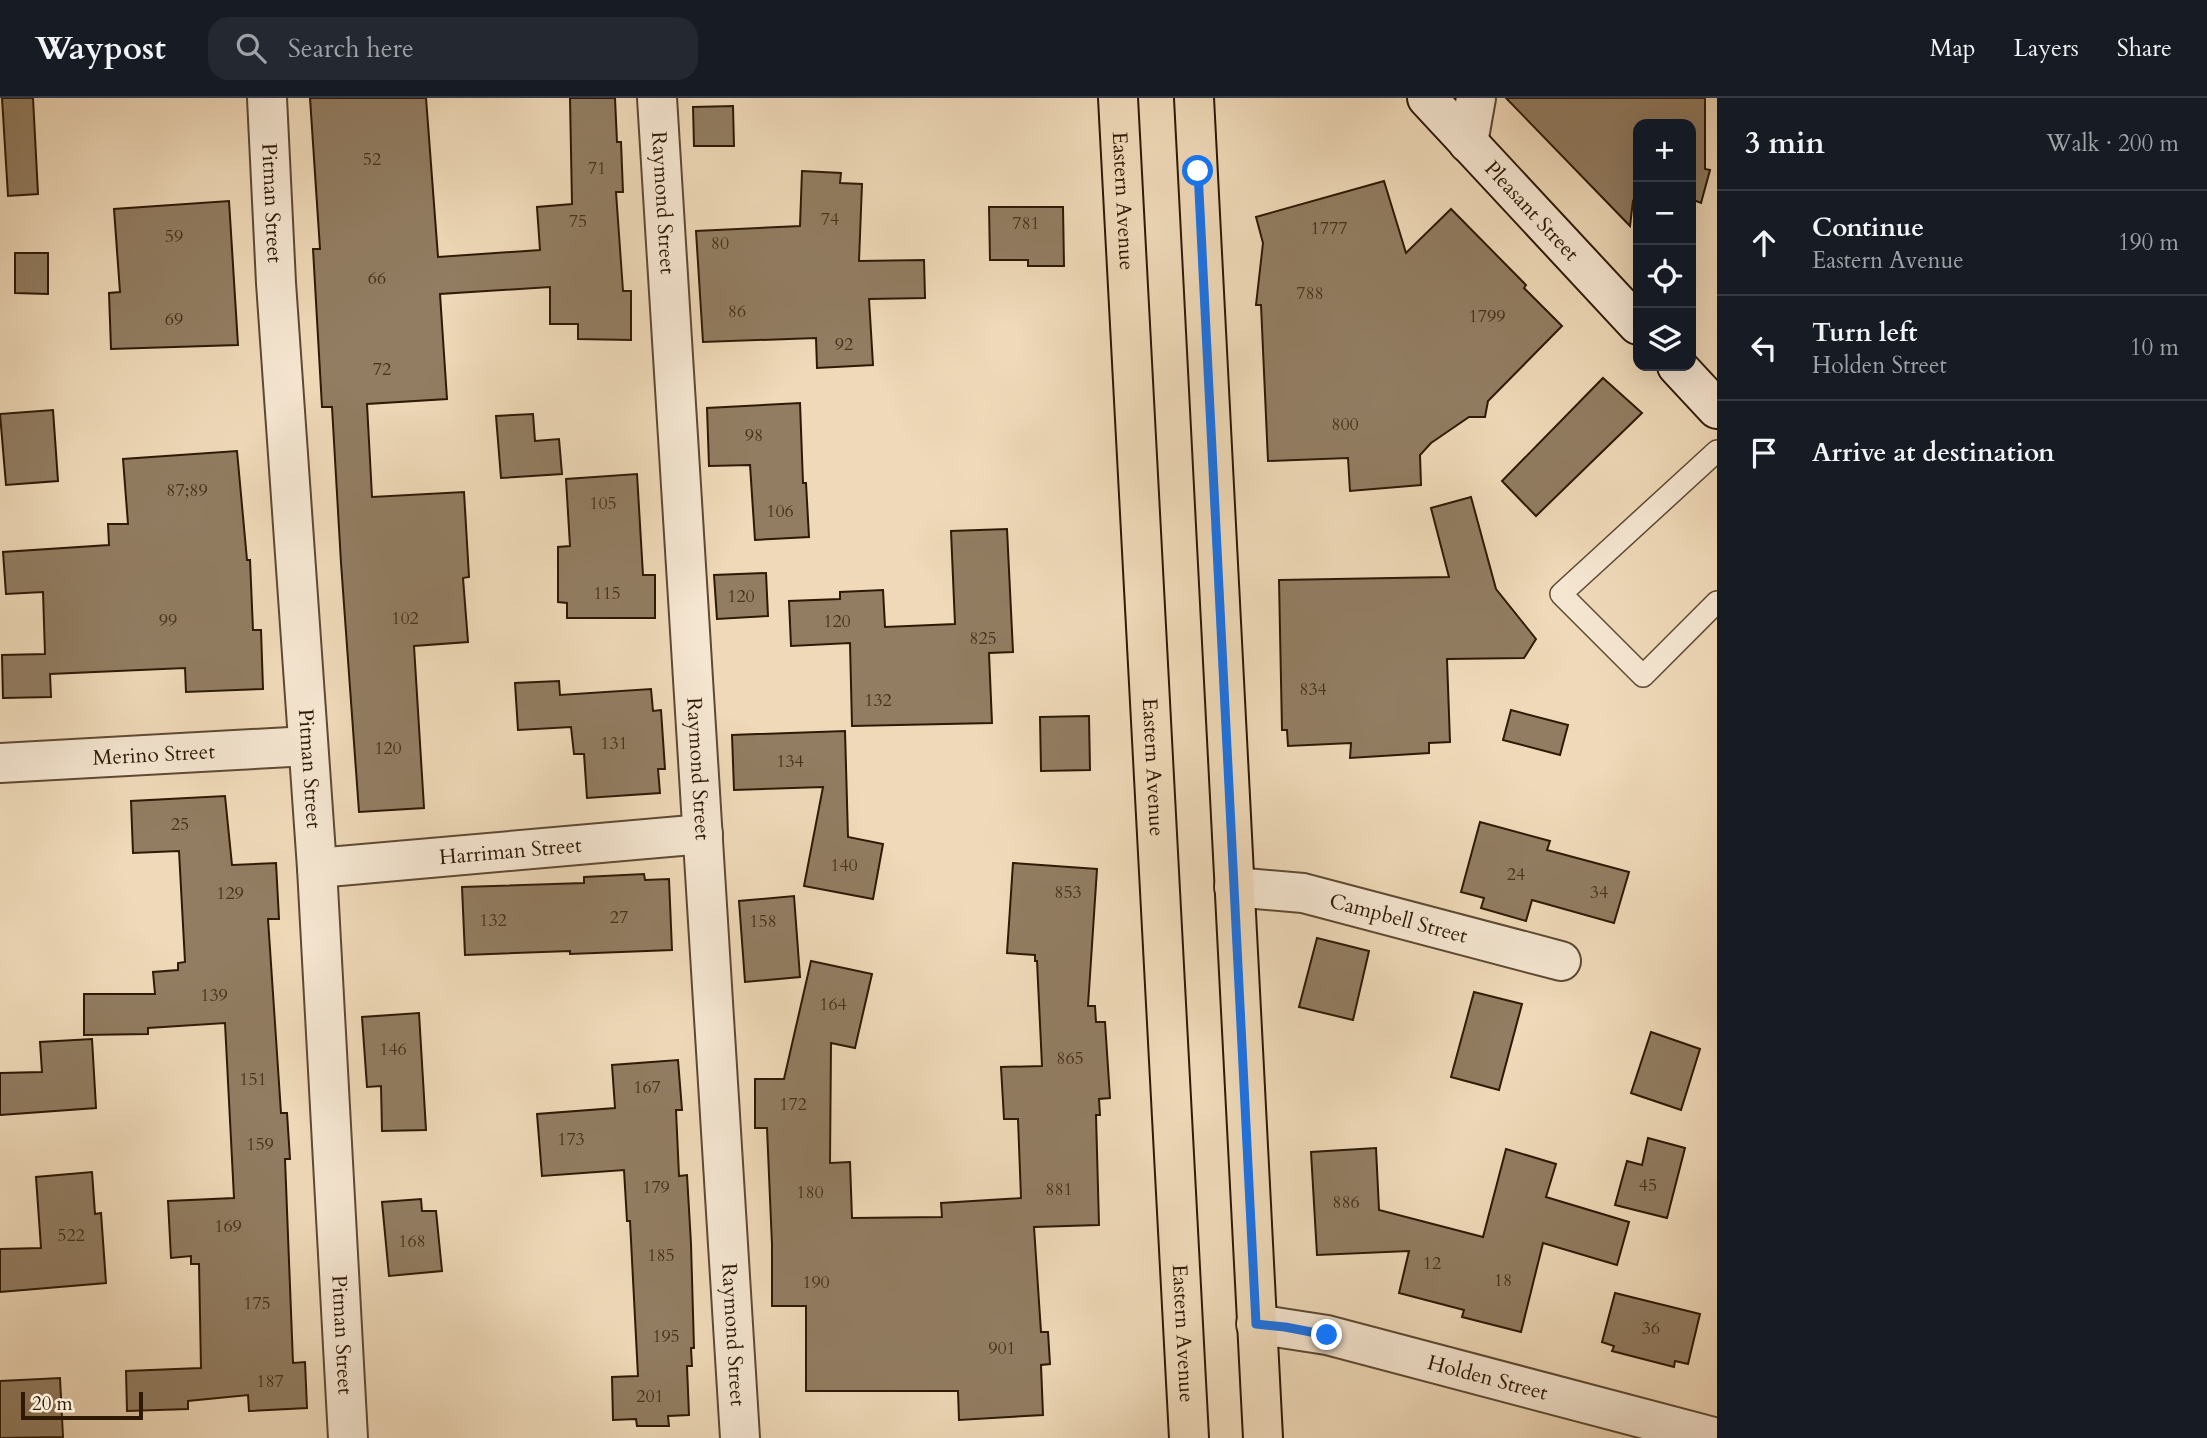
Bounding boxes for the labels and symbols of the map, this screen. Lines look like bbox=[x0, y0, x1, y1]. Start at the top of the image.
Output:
street label: Raymond Street bbox=[644, 130, 682, 276]
street label: Eastern Avenue bbox=[1105, 131, 1141, 271]
street label: Pitman Street bbox=[254, 142, 289, 264]
house number: 52 bbox=[363, 147, 381, 172]
route start bbox=[1182, 155, 1213, 186]
street label: Pleasant Street bbox=[1478, 155, 1586, 268]
house number: 71 bbox=[588, 156, 606, 181]
house number: 74 bbox=[821, 207, 839, 232]
house number: 75 bbox=[569, 209, 587, 234]
house number: 781 bbox=[1012, 211, 1040, 236]
house number: 1777 bbox=[1311, 216, 1347, 241]
house number: 59 bbox=[165, 224, 183, 249]
house number: 80 bbox=[711, 231, 729, 256]
house number: 66 bbox=[368, 266, 386, 291]
house number: 788 bbox=[1296, 281, 1324, 306]
house number: 86 bbox=[728, 299, 746, 324]
house number: 1799 bbox=[1469, 304, 1505, 329]
house number: 69 bbox=[165, 307, 183, 332]
house number: 92 bbox=[835, 332, 853, 357]
house number: 72 bbox=[373, 357, 391, 382]
house number: 800 bbox=[1331, 412, 1359, 437]
house number: 98 bbox=[745, 423, 763, 448]
house number: 87;89 bbox=[166, 478, 208, 503]
house number: 105 bbox=[589, 491, 617, 516]
house number: 106 bbox=[766, 499, 794, 524]
house number: 115 bbox=[593, 581, 621, 606]
house number: 120 bbox=[727, 584, 755, 609]
house number: 102 bbox=[391, 606, 419, 631]
house number: 99 bbox=[159, 608, 177, 633]
house number: 120 bbox=[823, 609, 851, 634]
house number: 825 bbox=[969, 626, 997, 651]
house number: 834 bbox=[1299, 677, 1327, 702]
house number: 132 bbox=[864, 688, 892, 713]
street label: Raymond Street bbox=[679, 696, 717, 841]
street label: Eastern Avenue bbox=[1135, 697, 1171, 837]
street label: Pitman Street bbox=[291, 708, 328, 830]
house number: 131 bbox=[600, 731, 628, 756]
house number: 120 bbox=[374, 736, 402, 761]
street label: Merino Street bbox=[92, 737, 216, 773]
house number: 134 bbox=[776, 749, 804, 774]
house number: 25 bbox=[171, 812, 189, 837]
street label: Harriman Street bbox=[438, 831, 583, 872]
house number: 140 bbox=[830, 853, 858, 878]
house number: 24 bbox=[1507, 862, 1525, 887]
house number: 853 bbox=[1054, 880, 1082, 905]
house number: 34 bbox=[1590, 880, 1608, 905]
house number: 129 bbox=[216, 881, 244, 906]
street label: Campbell Street bbox=[1326, 887, 1471, 951]
house number: 27 bbox=[610, 905, 628, 930]
house number: 132 bbox=[479, 908, 507, 933]
house number: 158 bbox=[749, 909, 777, 934]
house number: 139 bbox=[200, 983, 228, 1008]
house number: 164 bbox=[819, 992, 847, 1017]
house number: 146 bbox=[379, 1037, 407, 1062]
house number: 865 bbox=[1056, 1046, 1084, 1071]
house number: 151 bbox=[239, 1067, 267, 1092]
house number: 167 bbox=[633, 1075, 661, 1100]
house number: 172 bbox=[779, 1092, 807, 1117]
house number: 173 bbox=[557, 1127, 585, 1152]
house number: 159 bbox=[246, 1132, 274, 1157]
house number: 45 bbox=[1639, 1173, 1657, 1198]
house number: 179 bbox=[642, 1175, 670, 1200]
house number: 881 bbox=[1045, 1177, 1073, 1202]
house number: 180 bbox=[796, 1180, 824, 1205]
house number: 886 bbox=[1332, 1190, 1360, 1215]
house number: 169 bbox=[214, 1214, 242, 1239]
house number: 522 bbox=[57, 1223, 85, 1248]
house number: 168 bbox=[398, 1229, 426, 1254]
house number: 185 bbox=[647, 1243, 675, 1268]
house number: 12 bbox=[1423, 1251, 1441, 1276]
street label: Raymond Street bbox=[714, 1262, 752, 1407]
street label: Eastern Avenue bbox=[1165, 1263, 1201, 1403]
house number: 18 bbox=[1494, 1268, 1512, 1293]
house number: 190 bbox=[802, 1270, 830, 1295]
street label: Pitman Street bbox=[324, 1274, 360, 1396]
house number: 175 bbox=[243, 1291, 271, 1316]
house number: 36 bbox=[1642, 1316, 1660, 1341]
route end bbox=[1311, 1319, 1342, 1350]
house number: 195 bbox=[652, 1324, 680, 1349]
house number: 901 bbox=[988, 1336, 1016, 1361]
street label: Holden Street bbox=[1424, 1348, 1551, 1408]
house number: 187 bbox=[256, 1369, 284, 1394]
house number: 201 bbox=[636, 1384, 664, 1409]
scale bar bbox=[21, 1389, 144, 1421]

